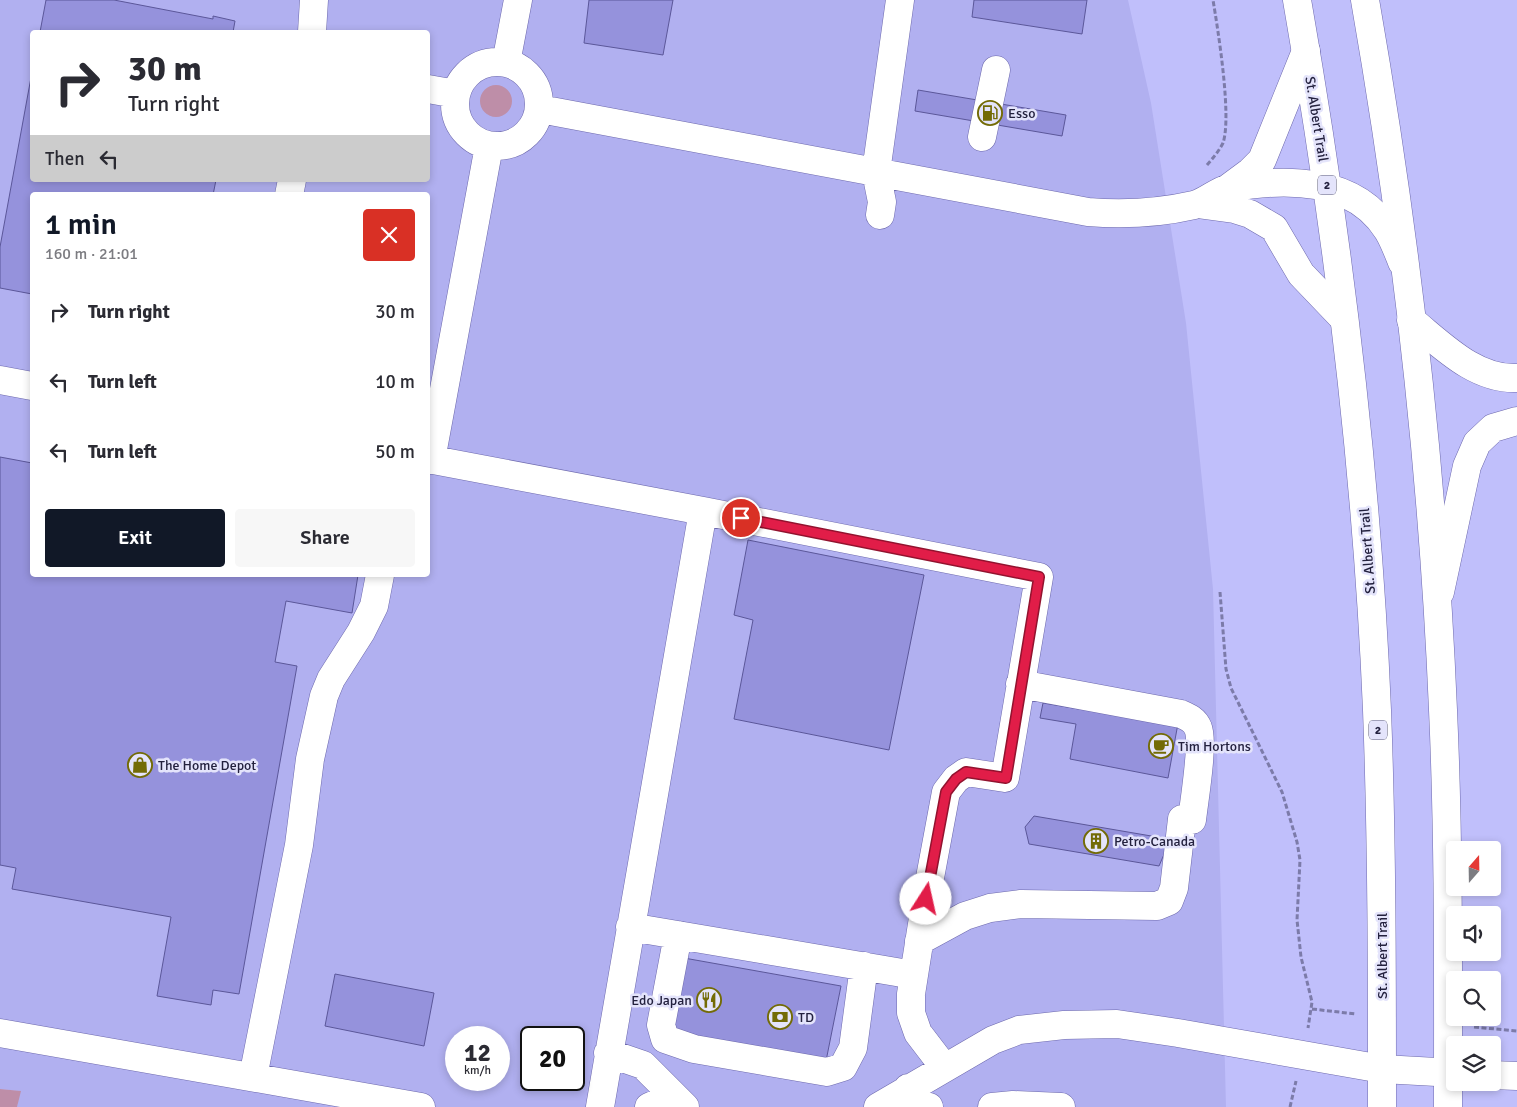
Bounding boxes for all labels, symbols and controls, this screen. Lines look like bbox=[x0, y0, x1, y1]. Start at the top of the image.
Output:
text: 30 m bbox=[128, 47, 202, 90]
icon: right bbox=[45, 50, 110, 115]
street label: St. Albert Trail bbox=[1301, 75, 1332, 163]
text: Turn right bbox=[128, 90, 220, 117]
fuel station icon: Esso bbox=[977, 100, 1003, 126]
place label: Esso bbox=[1008, 105, 1035, 122]
icon: left bbox=[95, 145, 123, 173]
text: Then bbox=[45, 147, 85, 171]
road number: 2 bbox=[1318, 176, 1336, 194]
text: 1 min bbox=[45, 206, 117, 243]
button: close bbox=[363, 209, 415, 261]
text: 160 m · 21:01 bbox=[45, 244, 138, 264]
icon: right bbox=[45, 298, 73, 326]
text: Turn right bbox=[88, 300, 170, 324]
text: 30 m bbox=[375, 300, 415, 324]
icon: left bbox=[45, 368, 73, 396]
text: Turn left bbox=[88, 370, 157, 394]
text: 10 m bbox=[375, 370, 415, 394]
icon: left bbox=[45, 438, 73, 466]
text: Turn left bbox=[88, 440, 157, 464]
text: 50 m bbox=[375, 440, 415, 464]
pin bbox=[720, 497, 762, 539]
icon: arrive bbox=[727, 504, 755, 532]
street label: St. Albert Trail bbox=[1356, 507, 1379, 594]
button: Exit bbox=[45, 509, 225, 567]
button: Share bbox=[235, 509, 415, 567]
road number: 2 bbox=[1369, 720, 1387, 740]
cafe icon: Tim Hortons bbox=[1148, 733, 1174, 759]
place label: Tim Hortons bbox=[1178, 738, 1251, 755]
shop icon: The Home Depot bbox=[127, 752, 153, 778]
place label: The Home Depot bbox=[158, 757, 256, 774]
building icon: Petro-Canada bbox=[1083, 828, 1109, 854]
place label: Petro-Canada bbox=[1114, 833, 1195, 850]
north arrow bbox=[1446, 841, 1501, 896]
map controls bbox=[1446, 841, 1501, 1091]
position arrow bbox=[899, 872, 951, 924]
button: sound bbox=[1446, 906, 1501, 961]
street label: St. Albert Trail bbox=[1374, 913, 1391, 999]
button: search bbox=[1446, 971, 1501, 1026]
restaurant icon: Edo Japan bbox=[696, 987, 722, 1013]
place label: Edo Japan bbox=[631, 992, 692, 1009]
bank icon: TD bbox=[767, 1004, 793, 1030]
place label: TD bbox=[798, 1009, 814, 1026]
speed limit sign: 20 bbox=[520, 1026, 585, 1091]
button: layers bbox=[1446, 1036, 1501, 1091]
text: 12 bbox=[464, 1037, 491, 1068]
text: km/h bbox=[464, 1063, 491, 1078]

